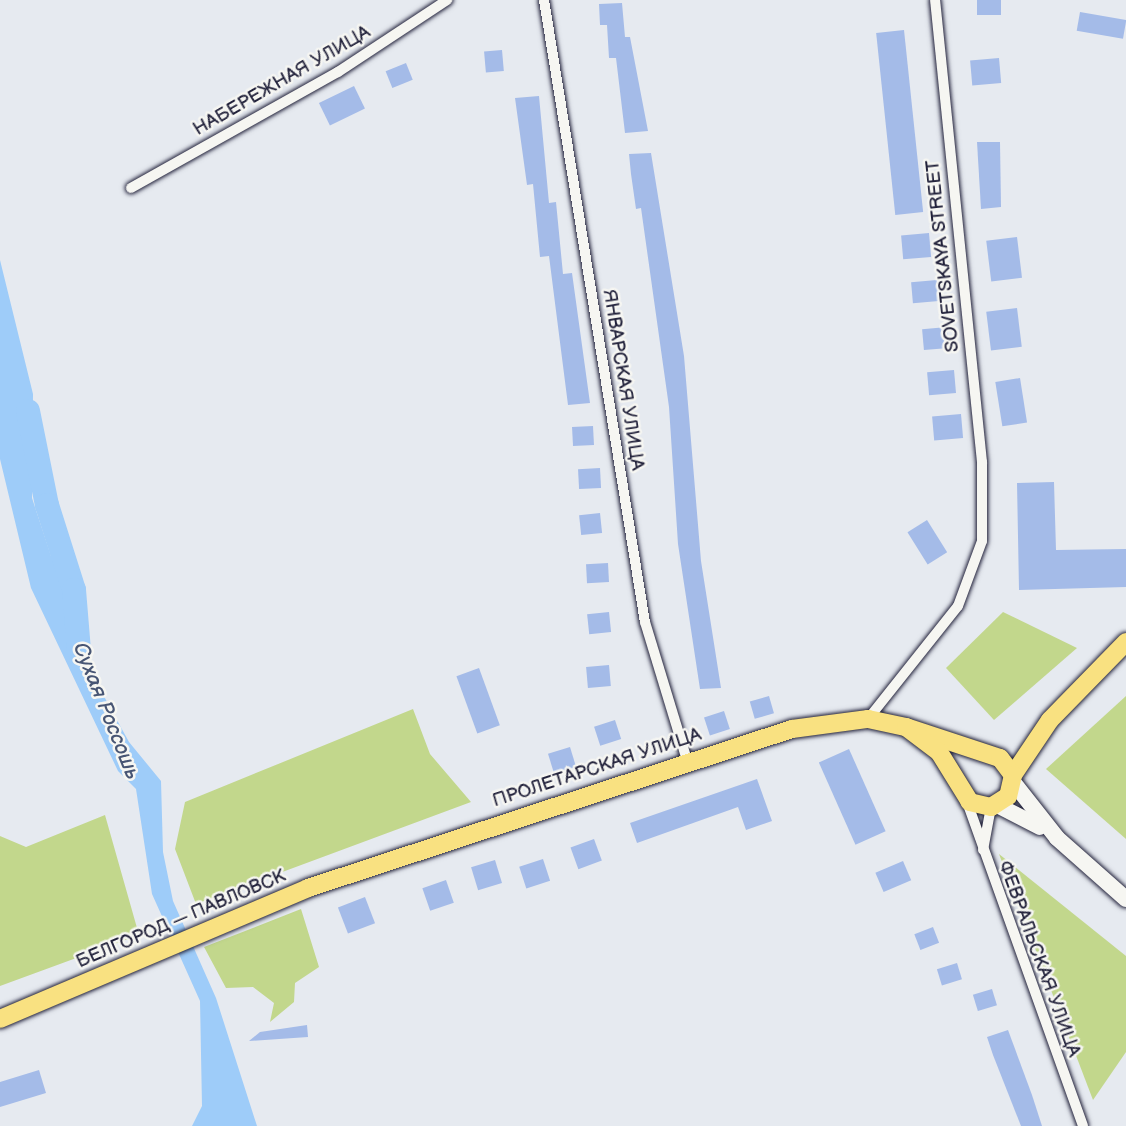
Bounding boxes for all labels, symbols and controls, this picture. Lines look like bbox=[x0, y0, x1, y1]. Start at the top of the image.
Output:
street label: НАБЕРЕЖНАЯ УЛИЦА bbox=[189, 21, 375, 141]
street label: SOVETSKAYA STREET bbox=[922, 159, 964, 353]
street label: ЯНВАРСКАЯ УЛИЦА bbox=[597, 288, 649, 472]
water label: Сухая Россошь bbox=[67, 639, 145, 783]
street label: ПРОЛЕТАРСКАЯ УЛИЦА bbox=[490, 723, 704, 813]
street label: ФЕВРАЛЬСКАЯ УЛИЦА bbox=[993, 858, 1085, 1060]
street label: БЕЛГОРОД — ПАВЛОВСК bbox=[72, 864, 290, 974]

